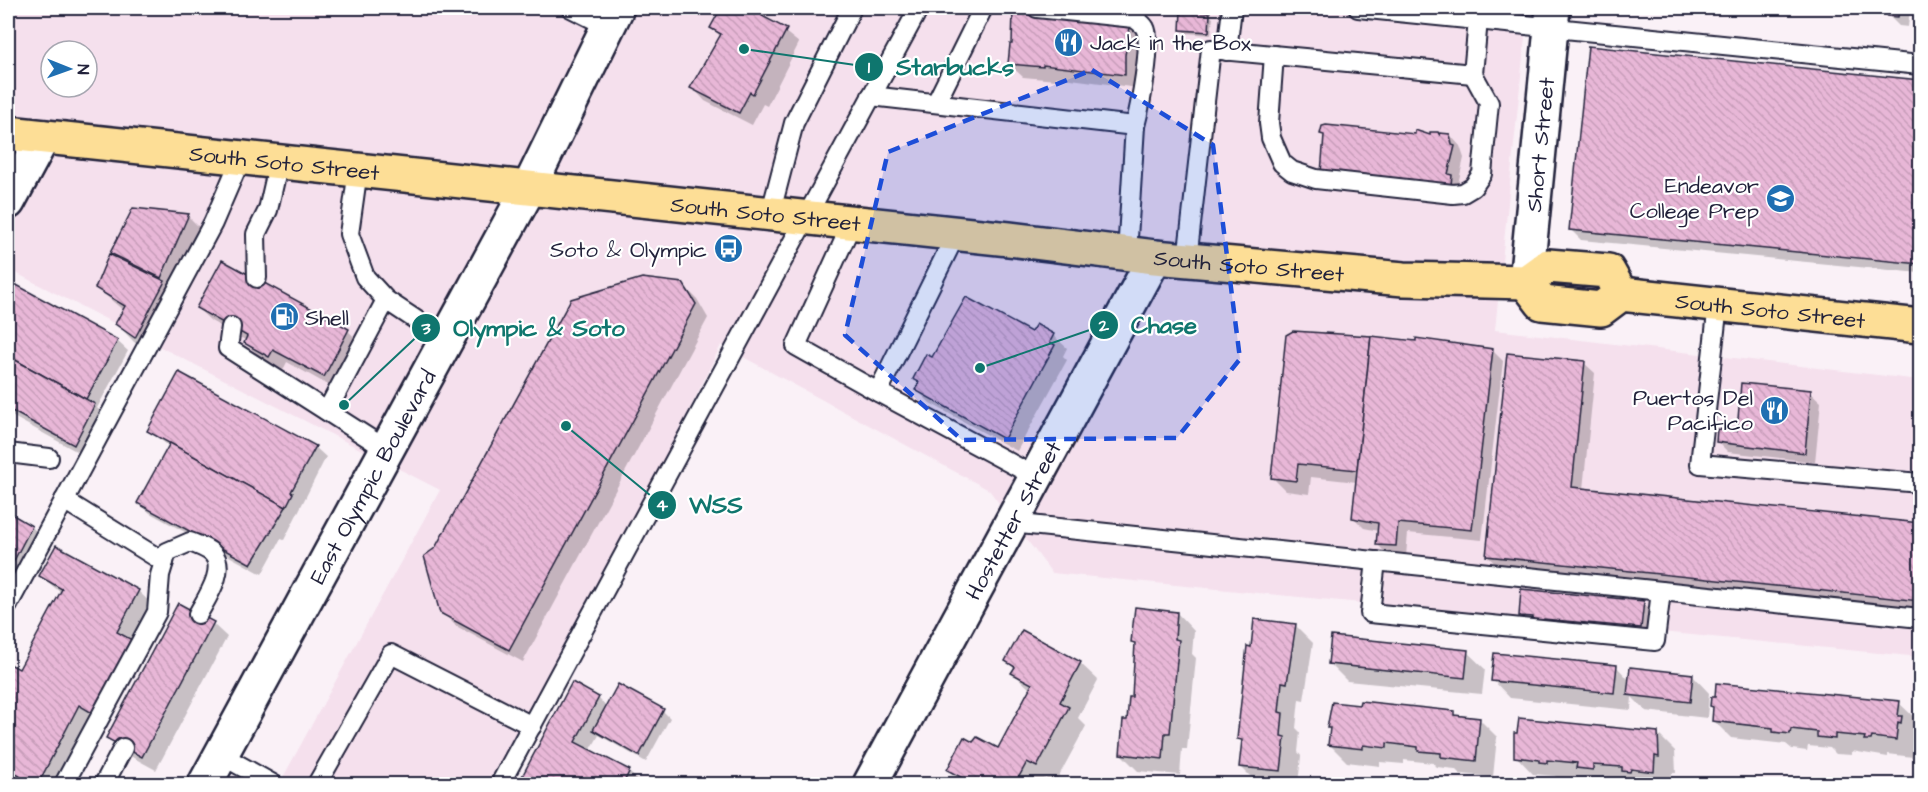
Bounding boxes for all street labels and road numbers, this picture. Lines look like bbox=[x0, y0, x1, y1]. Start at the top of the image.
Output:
street label: Short Street bbox=[1519, 76, 1563, 214]
street label: South Soto Street bbox=[188, 138, 381, 189]
street label: South Soto Street bbox=[669, 189, 862, 240]
street label: South Soto Street bbox=[1152, 243, 1345, 291]
street label: South Soto Street bbox=[1674, 286, 1867, 337]
street label: East Olympic Boulevard bbox=[303, 365, 444, 590]
street label: Hostetter Street bbox=[958, 436, 1070, 606]

